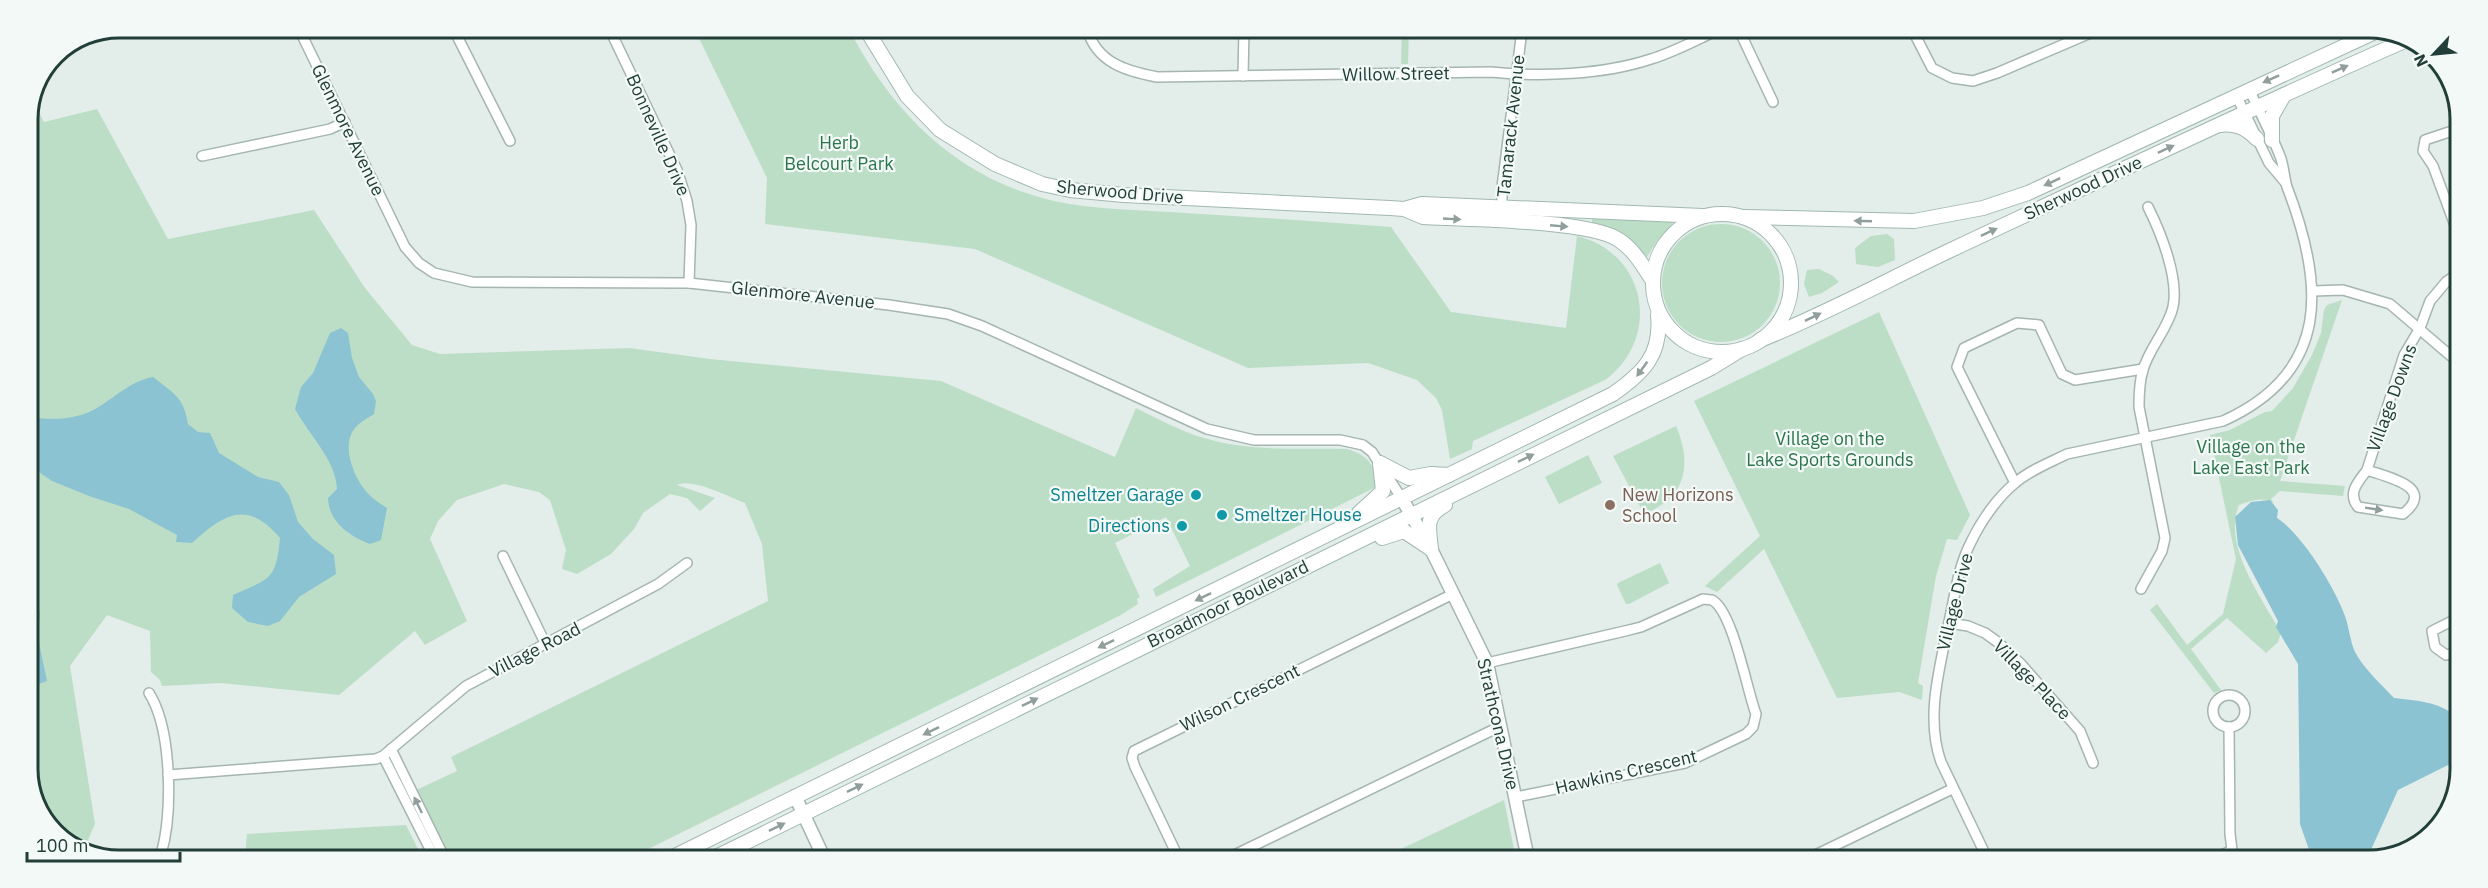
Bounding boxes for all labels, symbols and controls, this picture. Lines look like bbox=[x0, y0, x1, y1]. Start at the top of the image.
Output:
north arrow bbox=[2404, 24, 2464, 84]
text: N bbox=[2409, 51, 2432, 70]
street label: Tamarack Avenue bbox=[1492, 54, 1529, 198]
street label: Glenmore Avenue bbox=[307, 60, 390, 200]
street label: Willow Street bbox=[1342, 61, 1450, 86]
one-way arrow bbox=[2332, 64, 2350, 74]
street label: Bonneville Drive bbox=[621, 70, 696, 199]
one-way arrow bbox=[2261, 74, 2279, 84]
park label: Herb Belcourt Park bbox=[784, 131, 894, 175]
one-way arrow bbox=[2157, 145, 2174, 154]
street label: Sherwood Drive bbox=[2020, 150, 2146, 225]
street label: Sherwood Drive bbox=[1055, 174, 1185, 209]
one-way arrow bbox=[2043, 177, 2060, 186]
one-way arrow bbox=[1442, 214, 1461, 223]
one-way arrow bbox=[1853, 216, 1872, 226]
one-way arrow bbox=[1550, 222, 1569, 231]
one-way arrow bbox=[1981, 227, 1998, 236]
street label: Glenmore Avenue bbox=[730, 276, 876, 313]
one-way arrow bbox=[1805, 312, 1822, 321]
street label: Village Downs bbox=[2361, 341, 2422, 455]
one-way arrow bbox=[1637, 362, 1649, 377]
park label: Village on the Lake Sports Grounds bbox=[1746, 427, 1914, 471]
park label: Village on the Lake East Park bbox=[2192, 435, 2310, 479]
one-way arrow bbox=[1518, 454, 1535, 463]
place label: Smeltzer Garage bbox=[1050, 483, 1184, 506]
place label: New Horizons School bbox=[1622, 483, 1734, 527]
marker: Smeltzer Garage bbox=[1189, 488, 1203, 502]
marker: New Horizons School bbox=[1603, 498, 1617, 512]
place label: Smeltzer House bbox=[1234, 503, 1362, 526]
one-way arrow bbox=[2364, 505, 2383, 514]
marker: Smeltzer House bbox=[1215, 508, 1229, 522]
place label: Directions bbox=[1088, 514, 1170, 537]
marker: Directions bbox=[1175, 519, 1189, 533]
street label: Village Drive bbox=[1931, 550, 1978, 653]
street label: Broadmoor Boulevard bbox=[1143, 554, 1312, 653]
one-way arrow bbox=[1194, 592, 1211, 602]
street label: Village Road bbox=[485, 617, 584, 682]
street label: Village Place bbox=[1988, 635, 2076, 725]
one-way arrow bbox=[1098, 640, 1115, 649]
street label: Strathcona Drive bbox=[1472, 656, 1525, 792]
street label: Wilson Crescent bbox=[1176, 659, 1303, 736]
one-way arrow bbox=[1021, 697, 1038, 707]
one-way arrow bbox=[923, 726, 940, 735]
street label: Hawkins Crescent bbox=[1553, 744, 1699, 799]
one-way arrow bbox=[847, 784, 864, 793]
one-way arrow bbox=[414, 796, 423, 813]
one-way arrow bbox=[769, 822, 786, 831]
scale bar bbox=[27, 825, 180, 863]
text: 100 m bbox=[36, 834, 88, 857]

